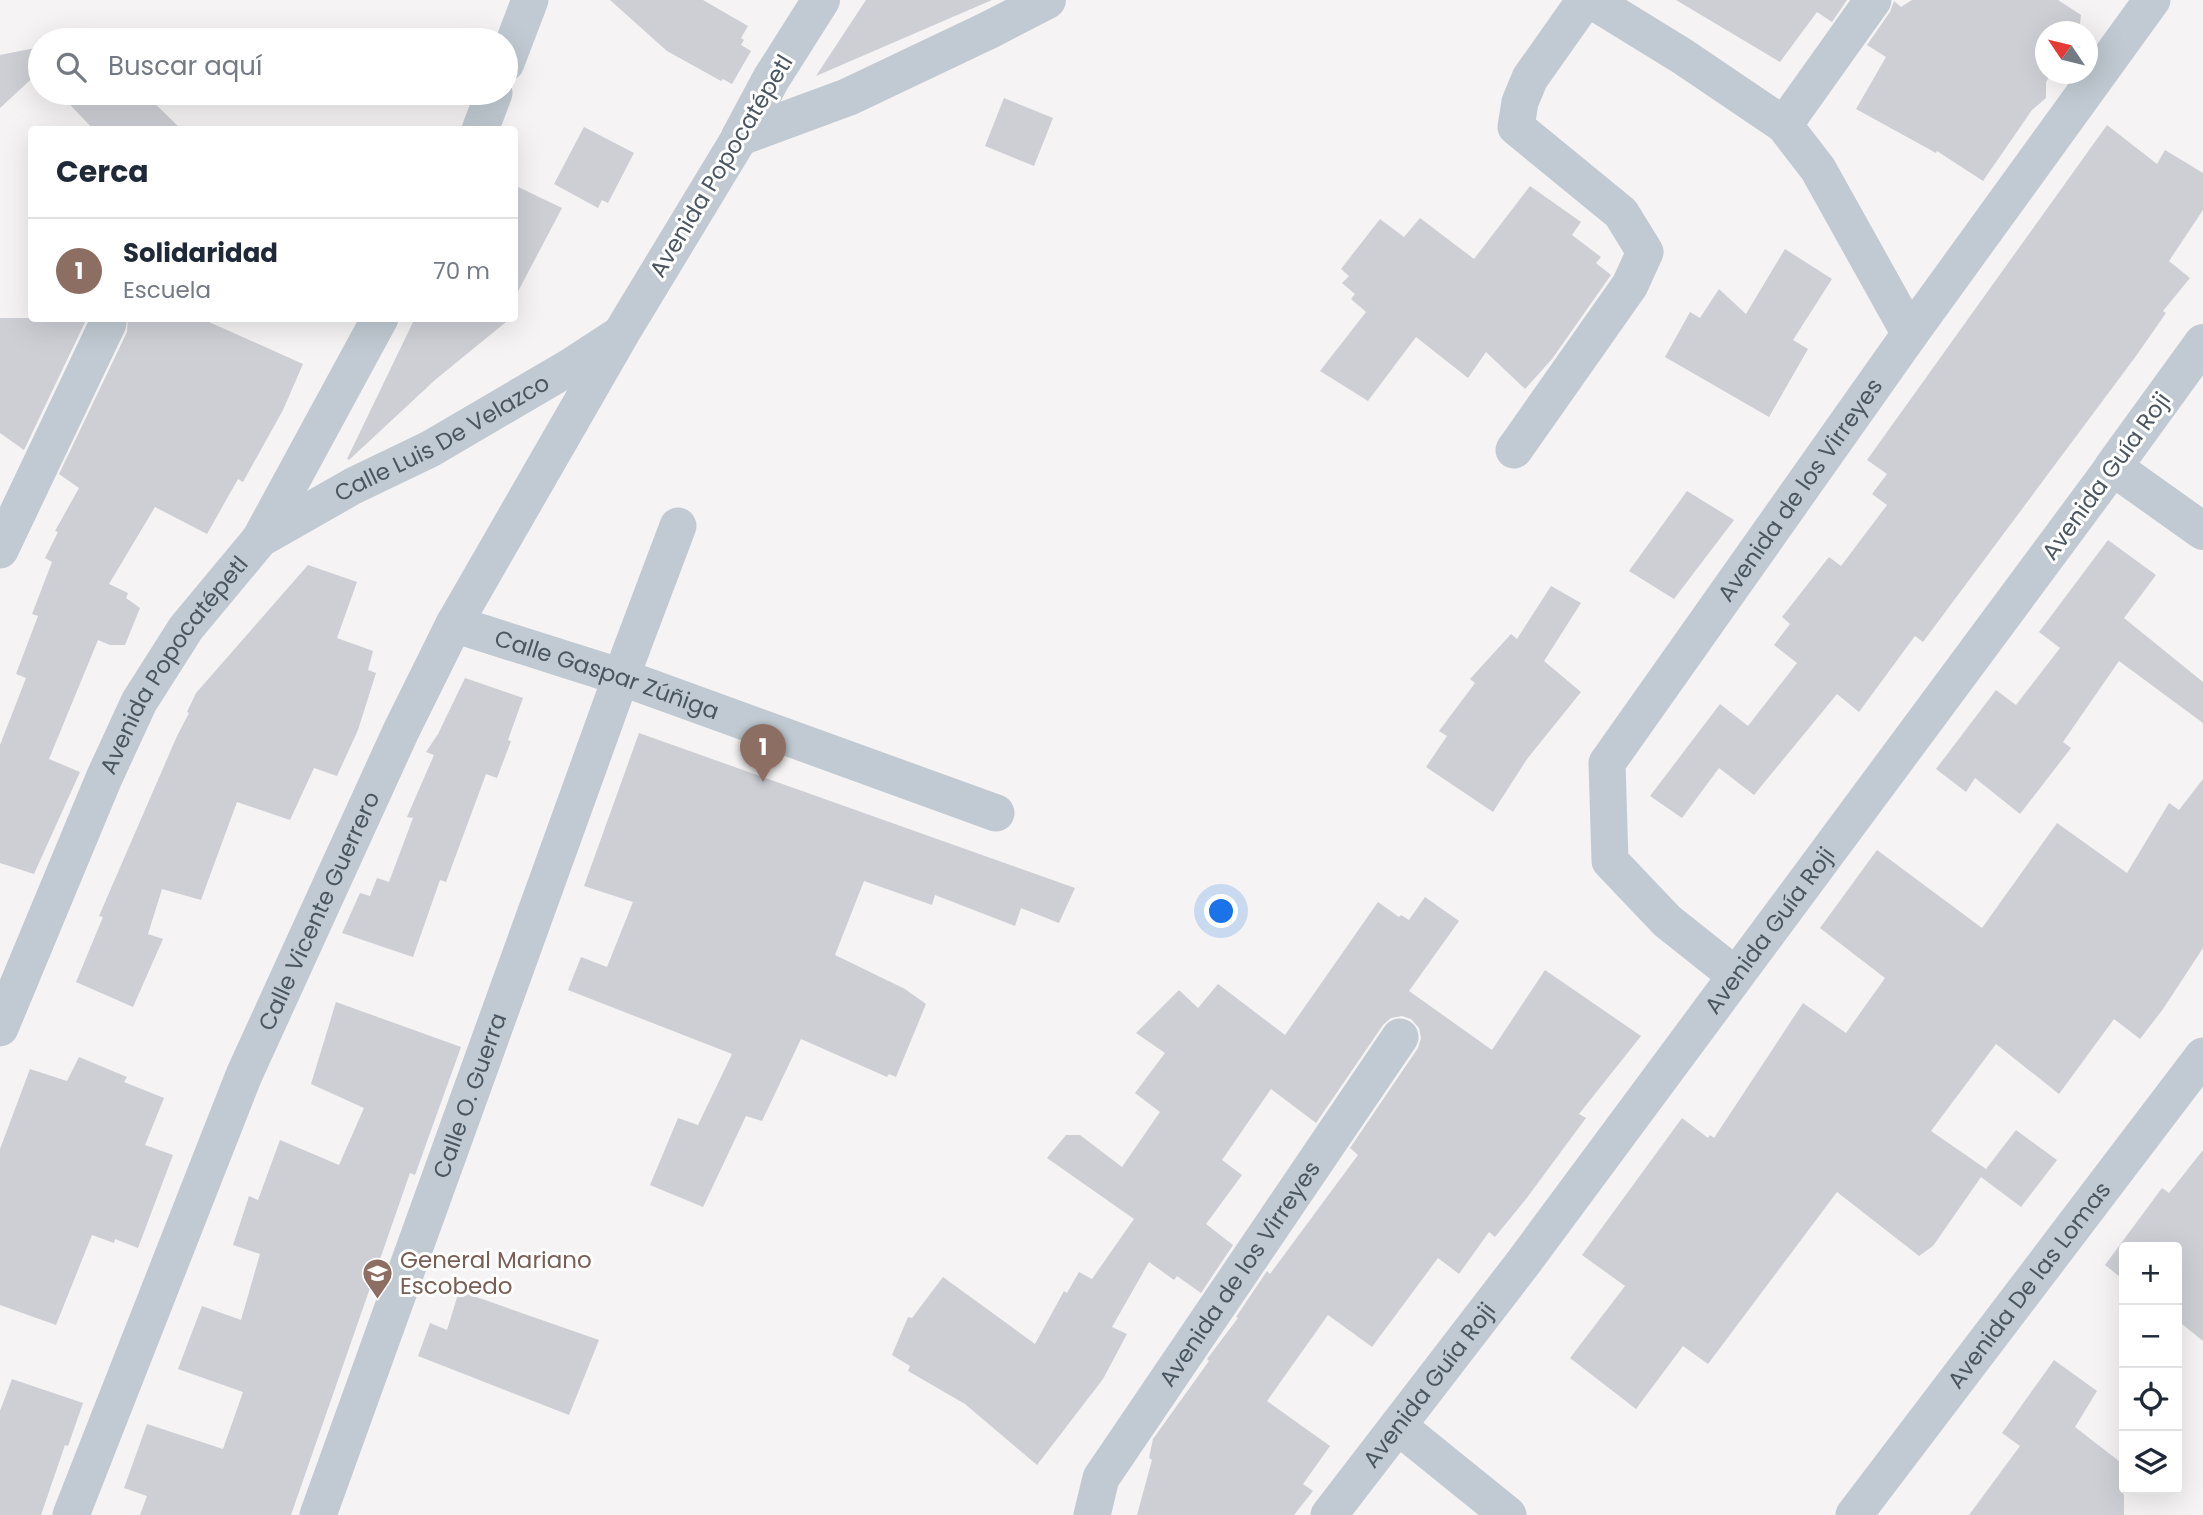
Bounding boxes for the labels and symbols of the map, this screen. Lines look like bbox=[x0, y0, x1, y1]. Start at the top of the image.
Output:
north arrow bbox=[2035, 21, 2098, 84]
street label: Avenida Popocatépetl bbox=[642, 49, 800, 283]
street label: Calle Luis De Velazco bbox=[328, 367, 555, 509]
street label: Avenida de los Virreyes bbox=[1710, 372, 1890, 608]
street label: Avenida Guía Roji bbox=[2034, 386, 2178, 566]
street label: Avenida Popocatépetl bbox=[92, 549, 255, 779]
street label: Calle Gaspar Zúñiga bbox=[491, 622, 724, 727]
pin: 1 bbox=[740, 724, 786, 782]
street label: Calle Vicente Guerrero bbox=[250, 786, 387, 1036]
street label: Avenida Guía Roji bbox=[1697, 840, 1842, 1020]
your location bbox=[1204, 894, 1238, 928]
street label: Calle O. Guerra bbox=[425, 1008, 514, 1183]
street label: Avenida de los Virreyes bbox=[1151, 1154, 1328, 1393]
street label: Avenida De las Lomas bbox=[1940, 1175, 2118, 1395]
place label: General Mariano Escobedo bbox=[400, 1244, 592, 1302]
school or university icon: General Mariano Escobedo bbox=[360, 1256, 394, 1300]
street label: Avenida Guía Roji bbox=[1355, 1296, 1503, 1474]

